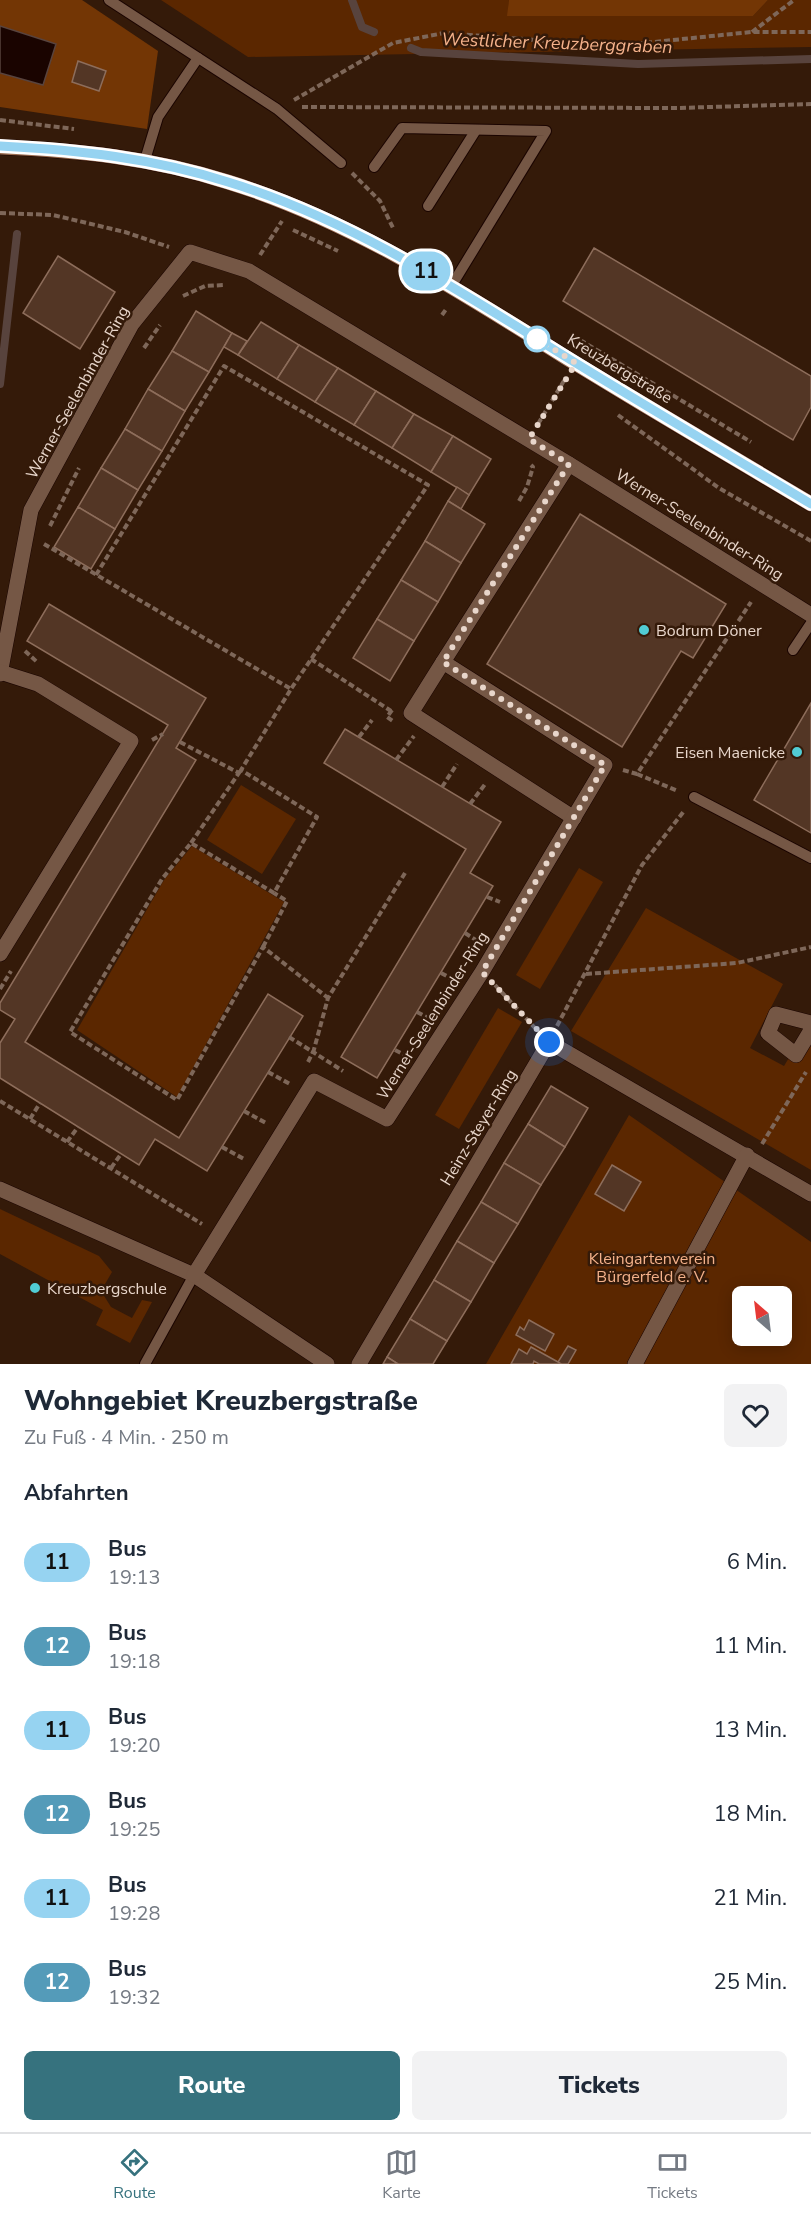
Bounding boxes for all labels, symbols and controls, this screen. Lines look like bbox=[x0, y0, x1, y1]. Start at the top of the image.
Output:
water label: Westlicher Kreuzberggraben bbox=[441, 27, 673, 59]
line badge: 11 bbox=[399, 252, 453, 290]
text: 11 bbox=[413, 257, 439, 285]
street label: Werner-Seelenbinder-Ring bbox=[21, 302, 135, 483]
unlabelled marker bbox=[524, 326, 550, 352]
street label: Kreuzbergstraße bbox=[563, 329, 676, 409]
street label: Werner-Seelenbinder-Ring bbox=[611, 464, 788, 586]
place label: Bodrum Döner bbox=[656, 620, 762, 642]
marker: Bodrum Döner bbox=[637, 623, 651, 637]
place label: Eisen Maenicke bbox=[675, 742, 785, 764]
marker: Eisen Maenicke bbox=[790, 745, 804, 759]
street label: Werner-Seelenbinder-Ring bbox=[372, 927, 494, 1104]
your location bbox=[534, 1027, 564, 1057]
street label: Heinz-Steyer-Ring bbox=[435, 1065, 522, 1190]
park label: Kleingartenverein Bürgerfeld e. V. bbox=[589, 1248, 715, 1288]
place label: Kreuzbergschule bbox=[47, 1278, 167, 1300]
marker: Kreuzbergschule bbox=[28, 1281, 42, 1295]
north arrow bbox=[732, 1286, 792, 1346]
map controls bbox=[732, 1286, 792, 1346]
text: Wohngebiet Kreuzbergstraße bbox=[24, 1382, 418, 1420]
button: heart bbox=[724, 1384, 787, 1447]
text: Zu Fuß · 4 Min. · 250 m bbox=[24, 1424, 229, 1451]
text: Abfahrten bbox=[24, 1478, 129, 1508]
text: Bus bbox=[108, 1534, 147, 1564]
text: 6 Min. bbox=[727, 1547, 787, 1577]
text: 11 bbox=[44, 1548, 70, 1576]
text: 19:13 bbox=[108, 1564, 161, 1591]
text: Bus bbox=[108, 1618, 147, 1648]
text: 11 Min. bbox=[714, 1631, 787, 1661]
text: 12 bbox=[44, 1632, 70, 1660]
text: 19:18 bbox=[108, 1648, 161, 1675]
text: Bus bbox=[108, 1702, 147, 1732]
text: 13 Min. bbox=[714, 1715, 787, 1745]
text: 11 bbox=[44, 1716, 70, 1744]
text: 19:20 bbox=[108, 1732, 161, 1759]
text: Bus bbox=[108, 1786, 147, 1816]
text: 18 Min. bbox=[714, 1799, 787, 1829]
text: 12 bbox=[44, 1800, 70, 1828]
text: 19:25 bbox=[108, 1816, 161, 1843]
text: Bus bbox=[108, 1870, 147, 1900]
text: 21 Min. bbox=[714, 1883, 787, 1913]
text: 11 bbox=[44, 1884, 70, 1912]
text: 19:28 bbox=[108, 1900, 161, 1927]
text: Bus bbox=[108, 1954, 147, 1984]
text: 25 Min. bbox=[714, 1967, 787, 1997]
text: 12 bbox=[44, 1968, 70, 1996]
text: 19:32 bbox=[108, 1984, 161, 2011]
button: Route bbox=[24, 2051, 400, 2120]
button: Tickets bbox=[412, 2051, 787, 2120]
tab: Route bbox=[113, 2146, 156, 2204]
tab: Karte bbox=[382, 2146, 421, 2204]
tab: Tickets bbox=[647, 2146, 698, 2204]

